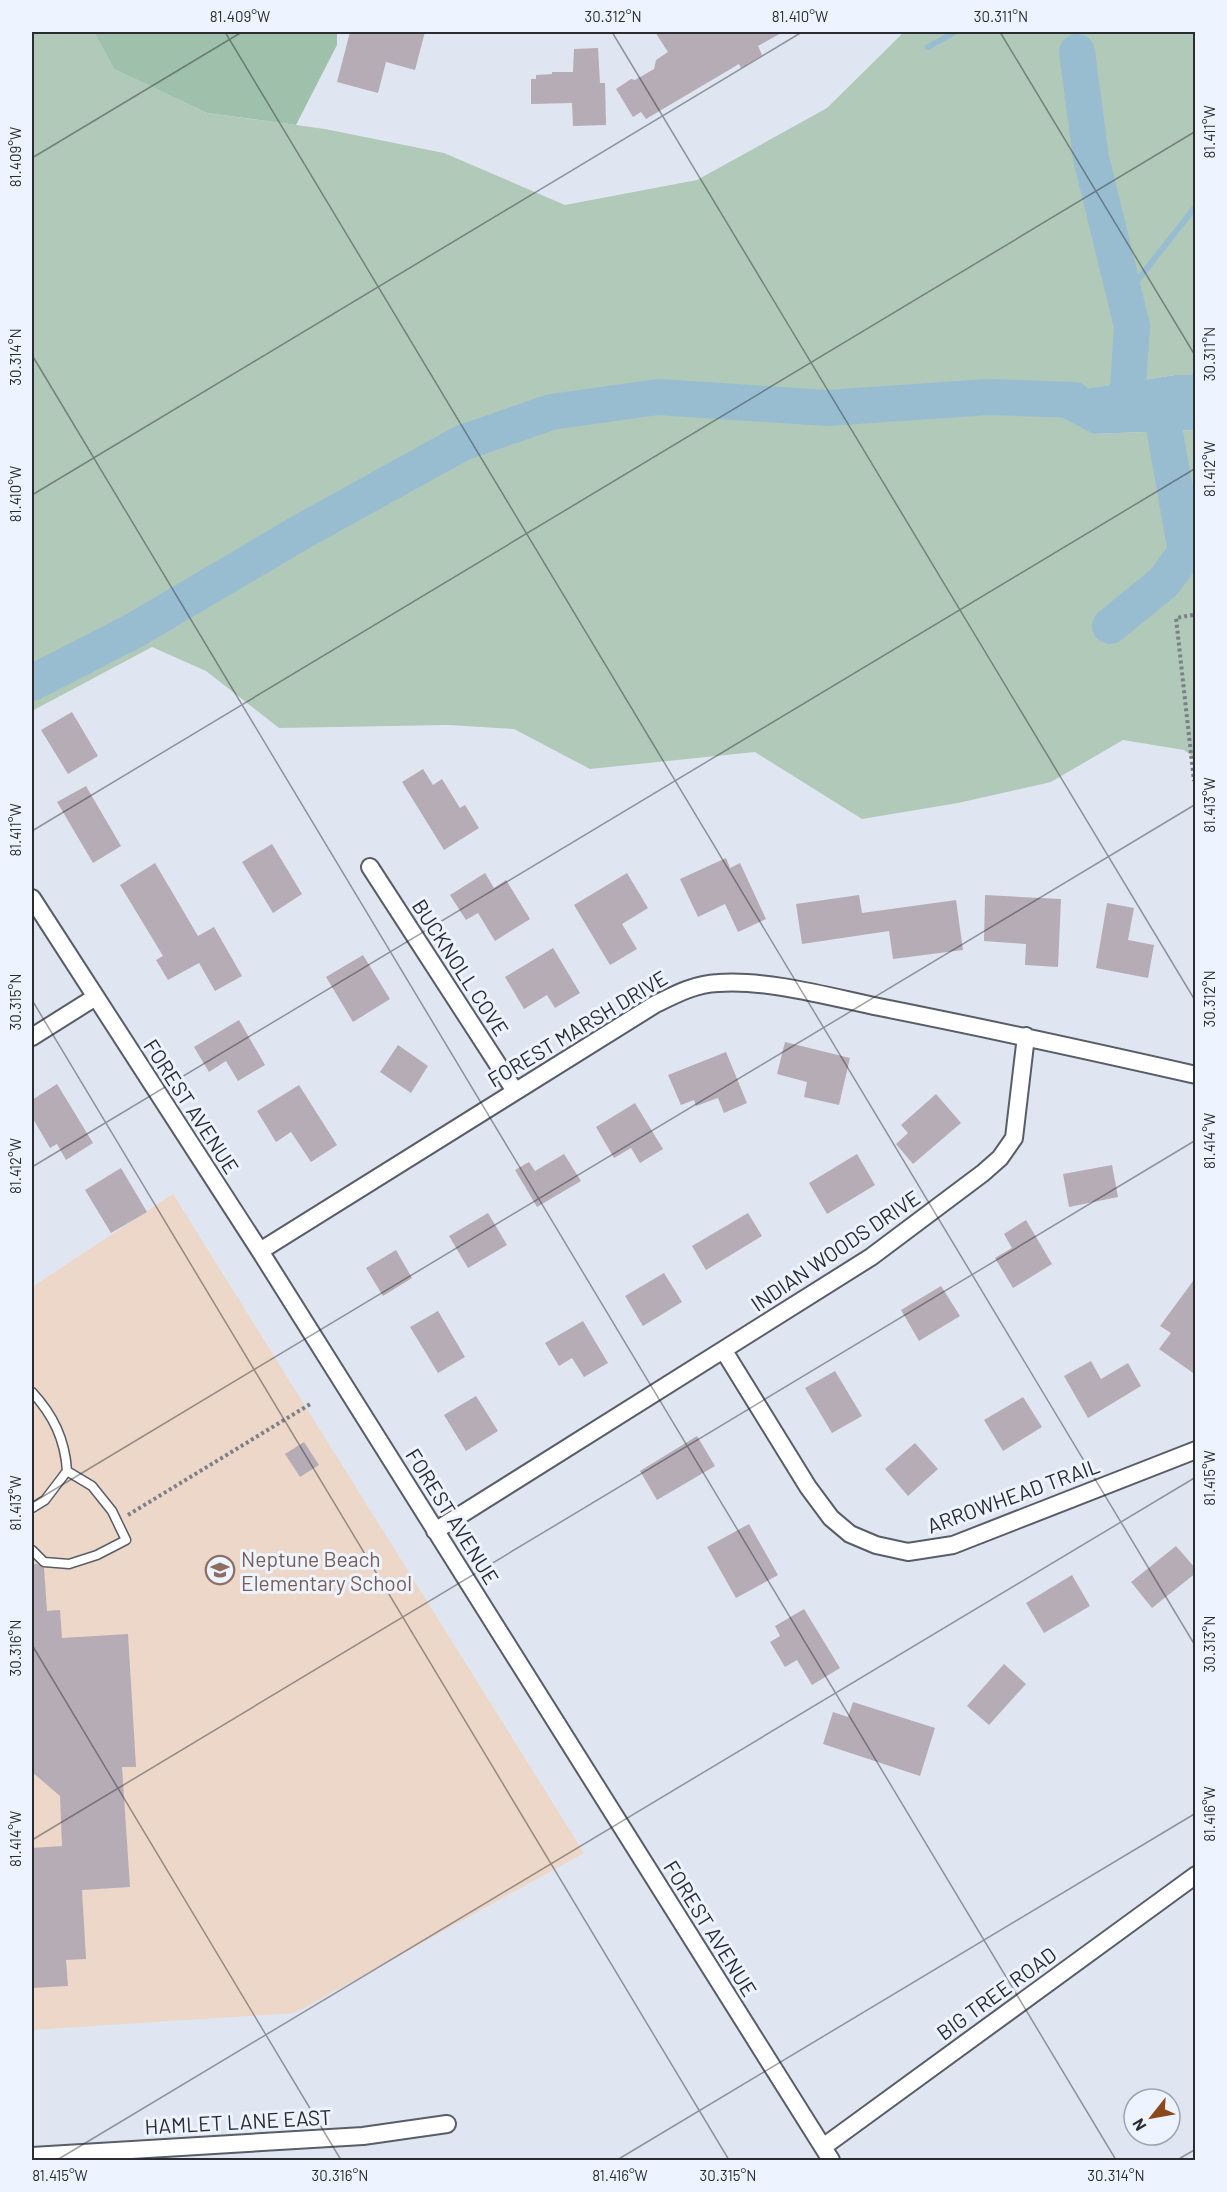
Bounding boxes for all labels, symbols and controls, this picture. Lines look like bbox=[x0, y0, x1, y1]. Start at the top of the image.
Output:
text: 81.409°W bbox=[210, 7, 270, 25]
text: 30.312°N bbox=[584, 7, 642, 25]
text: 81.410°W bbox=[772, 7, 828, 25]
text: 30.311°N bbox=[974, 7, 1028, 25]
text: 81.411°W bbox=[1200, 105, 1218, 159]
text: 81.409°W bbox=[6, 127, 24, 187]
text: 30.311°N bbox=[1200, 327, 1218, 381]
text: 30.314°N bbox=[6, 328, 24, 386]
text: 81.412°W bbox=[1200, 441, 1218, 497]
text: 81.410°W bbox=[6, 466, 24, 522]
text: 81.413°W bbox=[1200, 777, 1218, 833]
text: 81.411°W bbox=[6, 803, 24, 857]
street label: BUCKNOLL COVE bbox=[408, 894, 514, 1040]
street label: FOREST MARSH DRIVE bbox=[483, 964, 671, 1092]
text: 30.312°N bbox=[1200, 970, 1218, 1028]
text: 30.315°N bbox=[6, 974, 24, 1030]
street label: FOREST AVENUE bbox=[139, 1034, 245, 1178]
text: 81.414°W bbox=[1200, 1113, 1218, 1169]
text: 81.412°W bbox=[6, 1138, 24, 1194]
street label: INDIAN WOODS DRIVE bbox=[746, 1184, 924, 1316]
street label: FOREST AVENUE bbox=[401, 1443, 505, 1589]
text: 81.415°W bbox=[1200, 1450, 1218, 1506]
street label: ARROWHEAD TRAIL bbox=[923, 1452, 1103, 1538]
text: 81.413°W bbox=[6, 1475, 24, 1531]
place label: Neptune Beach Elementary School bbox=[241, 1546, 412, 1595]
school or university icon: Neptune Beach Elementary School bbox=[204, 1554, 236, 1586]
text: 30.313°N bbox=[1200, 1616, 1218, 1672]
text: 30.316°N bbox=[6, 1620, 24, 1676]
text: 81.416°W bbox=[1200, 1786, 1218, 1842]
text: 81.414°W bbox=[6, 1811, 24, 1867]
street label: FOREST AVENUE bbox=[659, 1855, 763, 2001]
street label: BIG TREE ROAD bbox=[931, 1941, 1061, 2045]
north arrow bbox=[1122, 2087, 1182, 2147]
street label: HAMLET LANE EAST bbox=[144, 2104, 332, 2138]
text: N bbox=[1128, 2116, 1150, 2134]
text: 81.415°W bbox=[32, 2166, 88, 2184]
text: 30.316°N bbox=[312, 2166, 368, 2184]
text: 81.416°W bbox=[592, 2166, 648, 2184]
text: 30.315°N bbox=[700, 2166, 756, 2184]
text: 30.314°N bbox=[1087, 2166, 1145, 2184]

